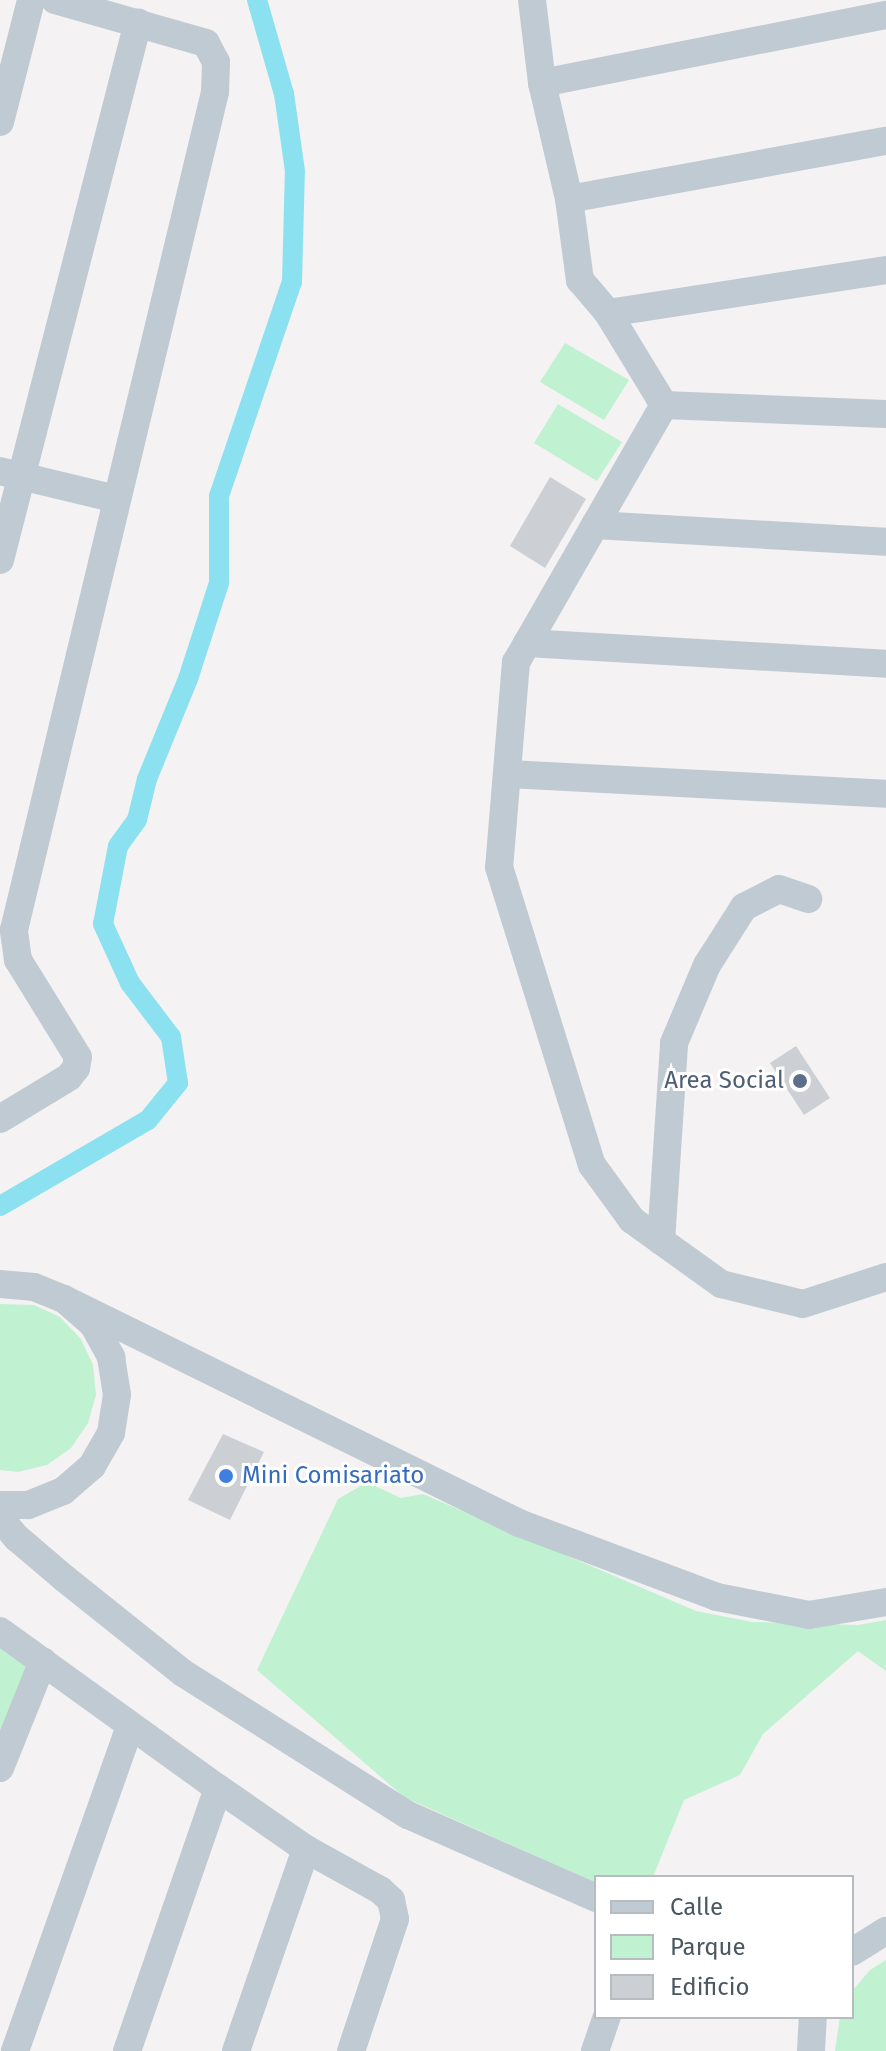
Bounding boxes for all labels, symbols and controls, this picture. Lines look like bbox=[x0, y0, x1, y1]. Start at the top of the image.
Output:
place label: Area Social bbox=[664, 1067, 784, 1095]
marker: Area Social bbox=[791, 1072, 809, 1090]
place label: Mini Comisariato bbox=[242, 1462, 424, 1490]
marker: Mini Comisariato bbox=[217, 1467, 235, 1485]
legend bbox=[594, 1875, 854, 2019]
text: Calle bbox=[670, 1893, 723, 1921]
text: Parque bbox=[670, 1933, 746, 1961]
text: Edificio bbox=[670, 1973, 750, 2001]

